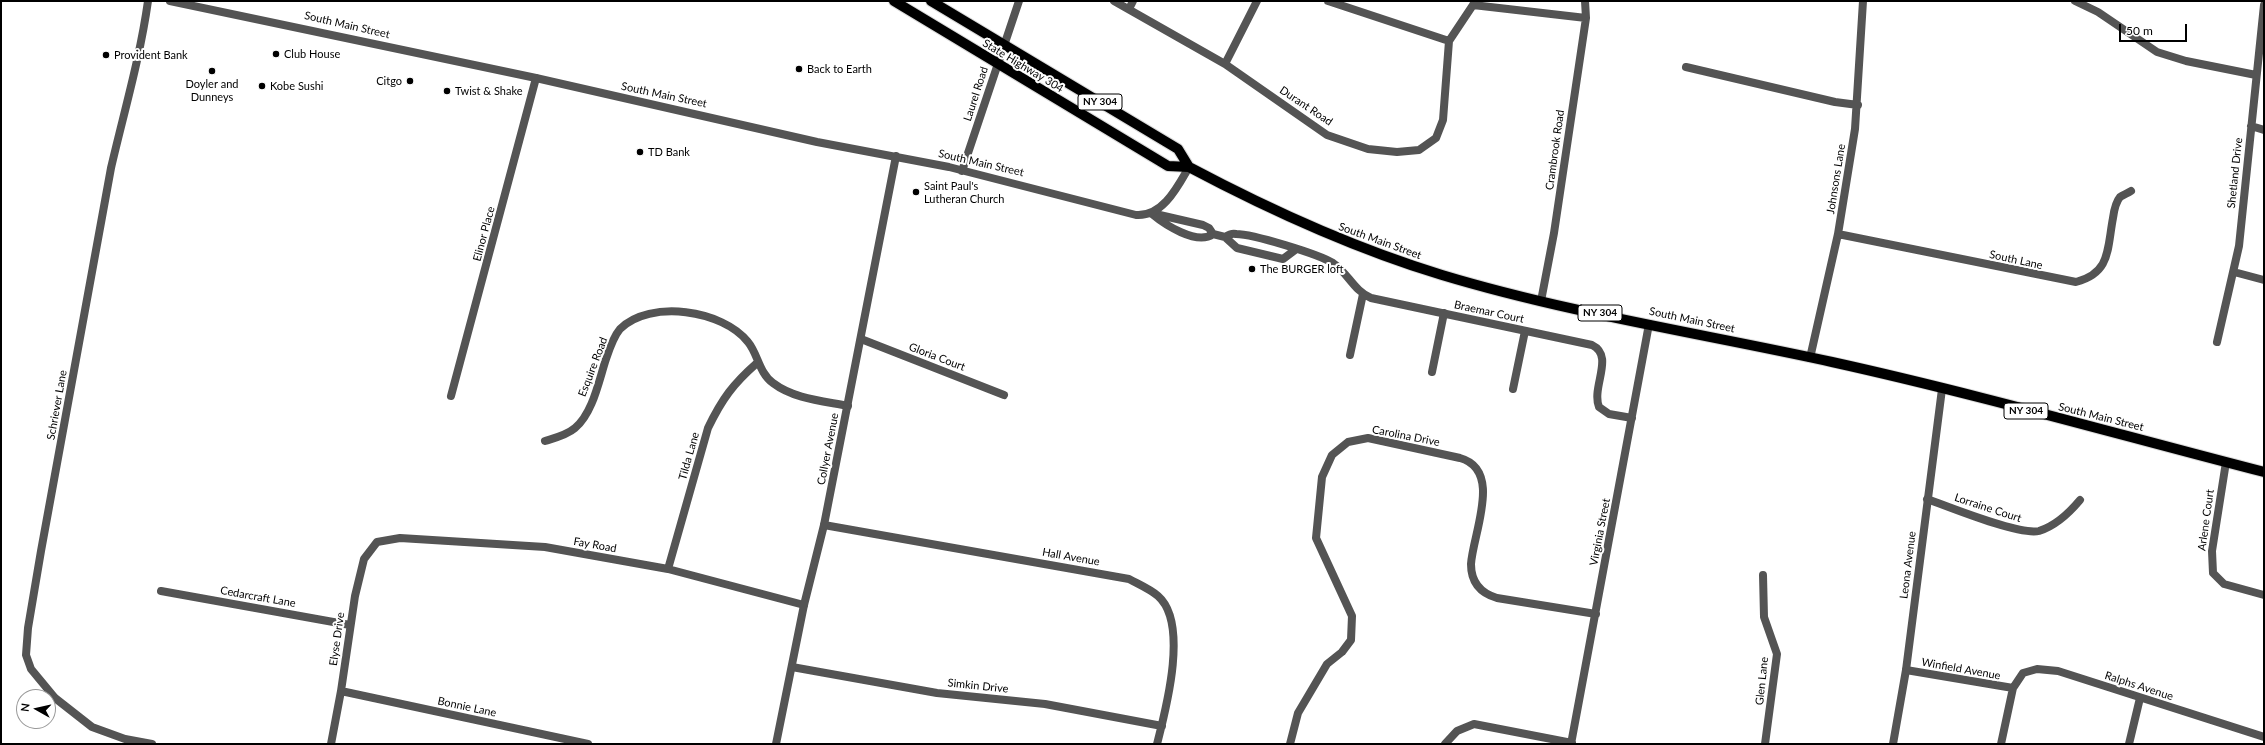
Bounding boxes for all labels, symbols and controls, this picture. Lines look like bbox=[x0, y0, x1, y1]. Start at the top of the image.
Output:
street label: South Main Street bbox=[303, 9, 391, 41]
scale bar bbox=[2121, 16, 2189, 42]
text: 50 m bbox=[2126, 23, 2153, 38]
street label: State Highway 304 bbox=[980, 37, 1066, 95]
place label: Club House bbox=[284, 47, 340, 61]
place label: Provident Bank bbox=[114, 48, 188, 62]
marker: Club House bbox=[271, 49, 281, 59]
marker: Provident Bank bbox=[101, 50, 111, 60]
place label: Back to Earth bbox=[807, 62, 872, 76]
marker: Back to Earth bbox=[794, 64, 804, 74]
street label: Laurel Road bbox=[961, 65, 991, 123]
marker: Doyler and Dunneys bbox=[207, 66, 217, 76]
place label: Citgo bbox=[376, 74, 402, 88]
marker: Citgo bbox=[405, 76, 415, 86]
place label: Doyler and Dunneys bbox=[185, 77, 239, 103]
place label: Kobe Sushi bbox=[270, 79, 323, 93]
street label: South Main Street bbox=[620, 79, 708, 111]
marker: Kobe Sushi bbox=[257, 81, 267, 91]
street label: Durant Road bbox=[1277, 83, 1335, 129]
place label: Twist & Shake bbox=[455, 84, 523, 98]
marker: Twist & Shake bbox=[442, 86, 452, 96]
road number: NY 304 bbox=[1078, 94, 1122, 110]
street label: Crambrook Road bbox=[1543, 109, 1567, 191]
street label: Shetland Drive bbox=[2225, 137, 2245, 209]
street label: Johnsons Lane bbox=[1824, 143, 1848, 215]
place label: TD Bank bbox=[648, 145, 690, 159]
marker: TD Bank bbox=[635, 147, 645, 157]
street label: South Main Street bbox=[937, 147, 1025, 179]
place label: Saint Paul's Lutheran Church bbox=[924, 179, 1004, 205]
marker: Saint Paul's Lutheran Church bbox=[911, 187, 921, 197]
street label: Elinor Place bbox=[470, 205, 498, 263]
street label: South Main Street bbox=[1337, 220, 1423, 262]
street label: South Lane bbox=[1988, 248, 2044, 272]
place label: The BURGER loft bbox=[1260, 262, 1344, 276]
marker: The BURGER loft bbox=[1247, 264, 1257, 274]
street label: Braemar Court bbox=[1453, 298, 1525, 326]
street label: South Main Street bbox=[1648, 304, 1736, 336]
road number: NY 304 bbox=[1578, 305, 1622, 321]
street label: Esquire Road bbox=[576, 335, 610, 399]
street label: Gloria Court bbox=[907, 340, 967, 374]
street label: Schriever Lane bbox=[44, 369, 70, 441]
street label: South Main Street bbox=[2057, 400, 2145, 434]
road number: NY 304 bbox=[2004, 403, 2048, 419]
street label: Collyer Avenue bbox=[815, 412, 841, 486]
street label: Carolina Drive bbox=[1371, 423, 1441, 449]
street label: Tilda Lane bbox=[676, 431, 702, 481]
street label: Arlene Court bbox=[2195, 488, 2217, 552]
street label: Lorraine Court bbox=[1953, 491, 2023, 525]
street label: Virginia Street bbox=[1587, 497, 1613, 567]
street label: Leona Avenue bbox=[1897, 530, 1919, 600]
street label: Fay Road bbox=[572, 535, 618, 555]
street label: Hall Avenue bbox=[1041, 545, 1101, 569]
street label: Cedarcraft Lane bbox=[219, 584, 297, 610]
street label: Elyse Drive bbox=[327, 611, 347, 667]
street label: Glen Lane bbox=[1753, 656, 1771, 706]
street label: Winfield Avenue bbox=[1920, 656, 2002, 682]
street label: Ralphs Avenue bbox=[2103, 669, 2175, 703]
street label: Simkin Drive bbox=[947, 676, 1009, 696]
north arrow bbox=[16, 689, 56, 729]
street label: Bonnie Lane bbox=[436, 694, 498, 720]
text: N bbox=[18, 702, 32, 713]

